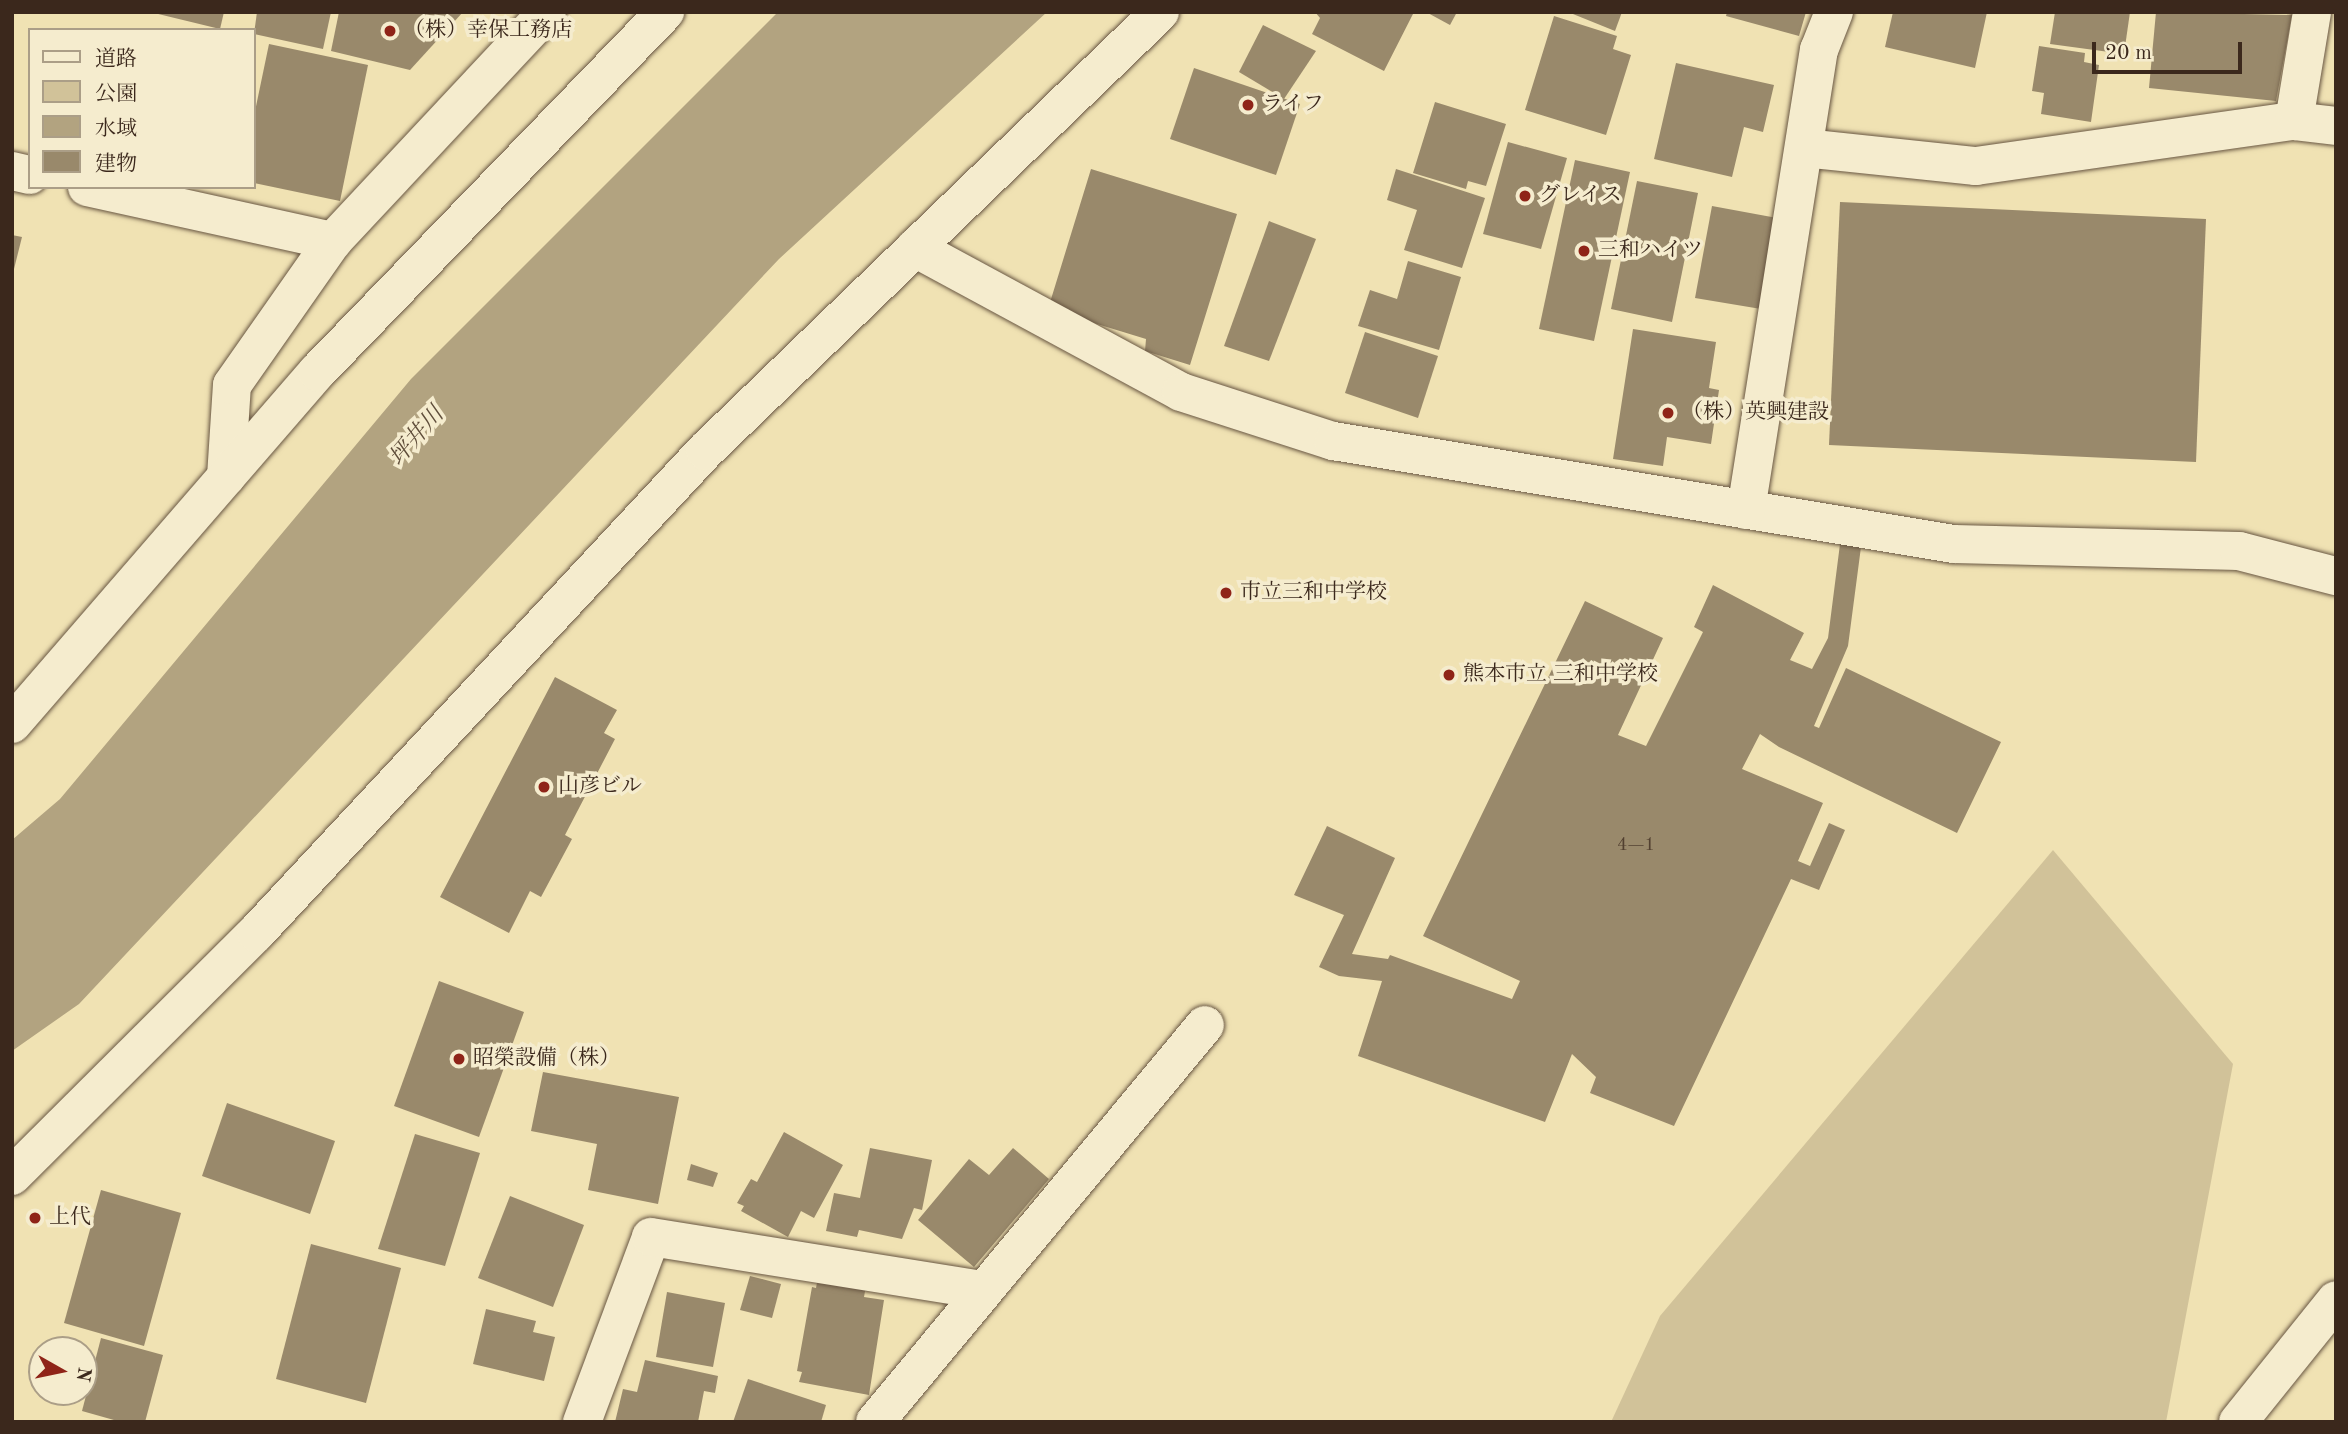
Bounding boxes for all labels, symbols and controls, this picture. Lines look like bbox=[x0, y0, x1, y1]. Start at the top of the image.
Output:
place label: （株）幸保工務店 bbox=[404, 18, 572, 44]
marker: （株）幸保工務店 bbox=[382, 23, 398, 39]
legend bbox=[28, 28, 256, 189]
scale bar bbox=[2096, 28, 2246, 72]
text: 20 m bbox=[2105, 43, 2152, 64]
text: 道路 bbox=[95, 49, 137, 70]
text: 公園 bbox=[95, 84, 137, 105]
place label: ライフ bbox=[1262, 92, 1325, 118]
marker: ライフ bbox=[1240, 97, 1256, 113]
text: 水域 bbox=[95, 119, 137, 140]
text: 建物 bbox=[95, 154, 137, 175]
place label: グレイス bbox=[1539, 183, 1623, 209]
marker: グレイス bbox=[1517, 188, 1533, 204]
place label: 三和ハイツ bbox=[1598, 238, 1703, 264]
marker: 三和ハイツ bbox=[1576, 243, 1592, 259]
place label: （株）英興建設 bbox=[1682, 400, 1829, 426]
water label: 坪井川 bbox=[384, 402, 450, 472]
marker: （株）英興建設 bbox=[1660, 405, 1676, 421]
place label: 市立三和中学校 bbox=[1240, 580, 1387, 606]
marker: 市立三和中学校 bbox=[1218, 585, 1234, 601]
place label: 熊本市立 三和中学校 bbox=[1463, 662, 1658, 688]
marker: 熊本市立 三和中学校 bbox=[1441, 667, 1457, 683]
place label: 山彦ビル bbox=[558, 774, 642, 800]
marker: 山彦ビル bbox=[536, 779, 552, 795]
house number: 4−1 bbox=[1617, 834, 1655, 856]
place label: 昭榮設備（株） bbox=[473, 1046, 620, 1072]
marker: 昭榮設備（株） bbox=[451, 1051, 467, 1067]
place label: 上代 bbox=[49, 1205, 91, 1231]
marker: 上代 bbox=[27, 1210, 43, 1226]
north arrow bbox=[28, 1336, 98, 1406]
text: N bbox=[72, 1365, 93, 1383]

